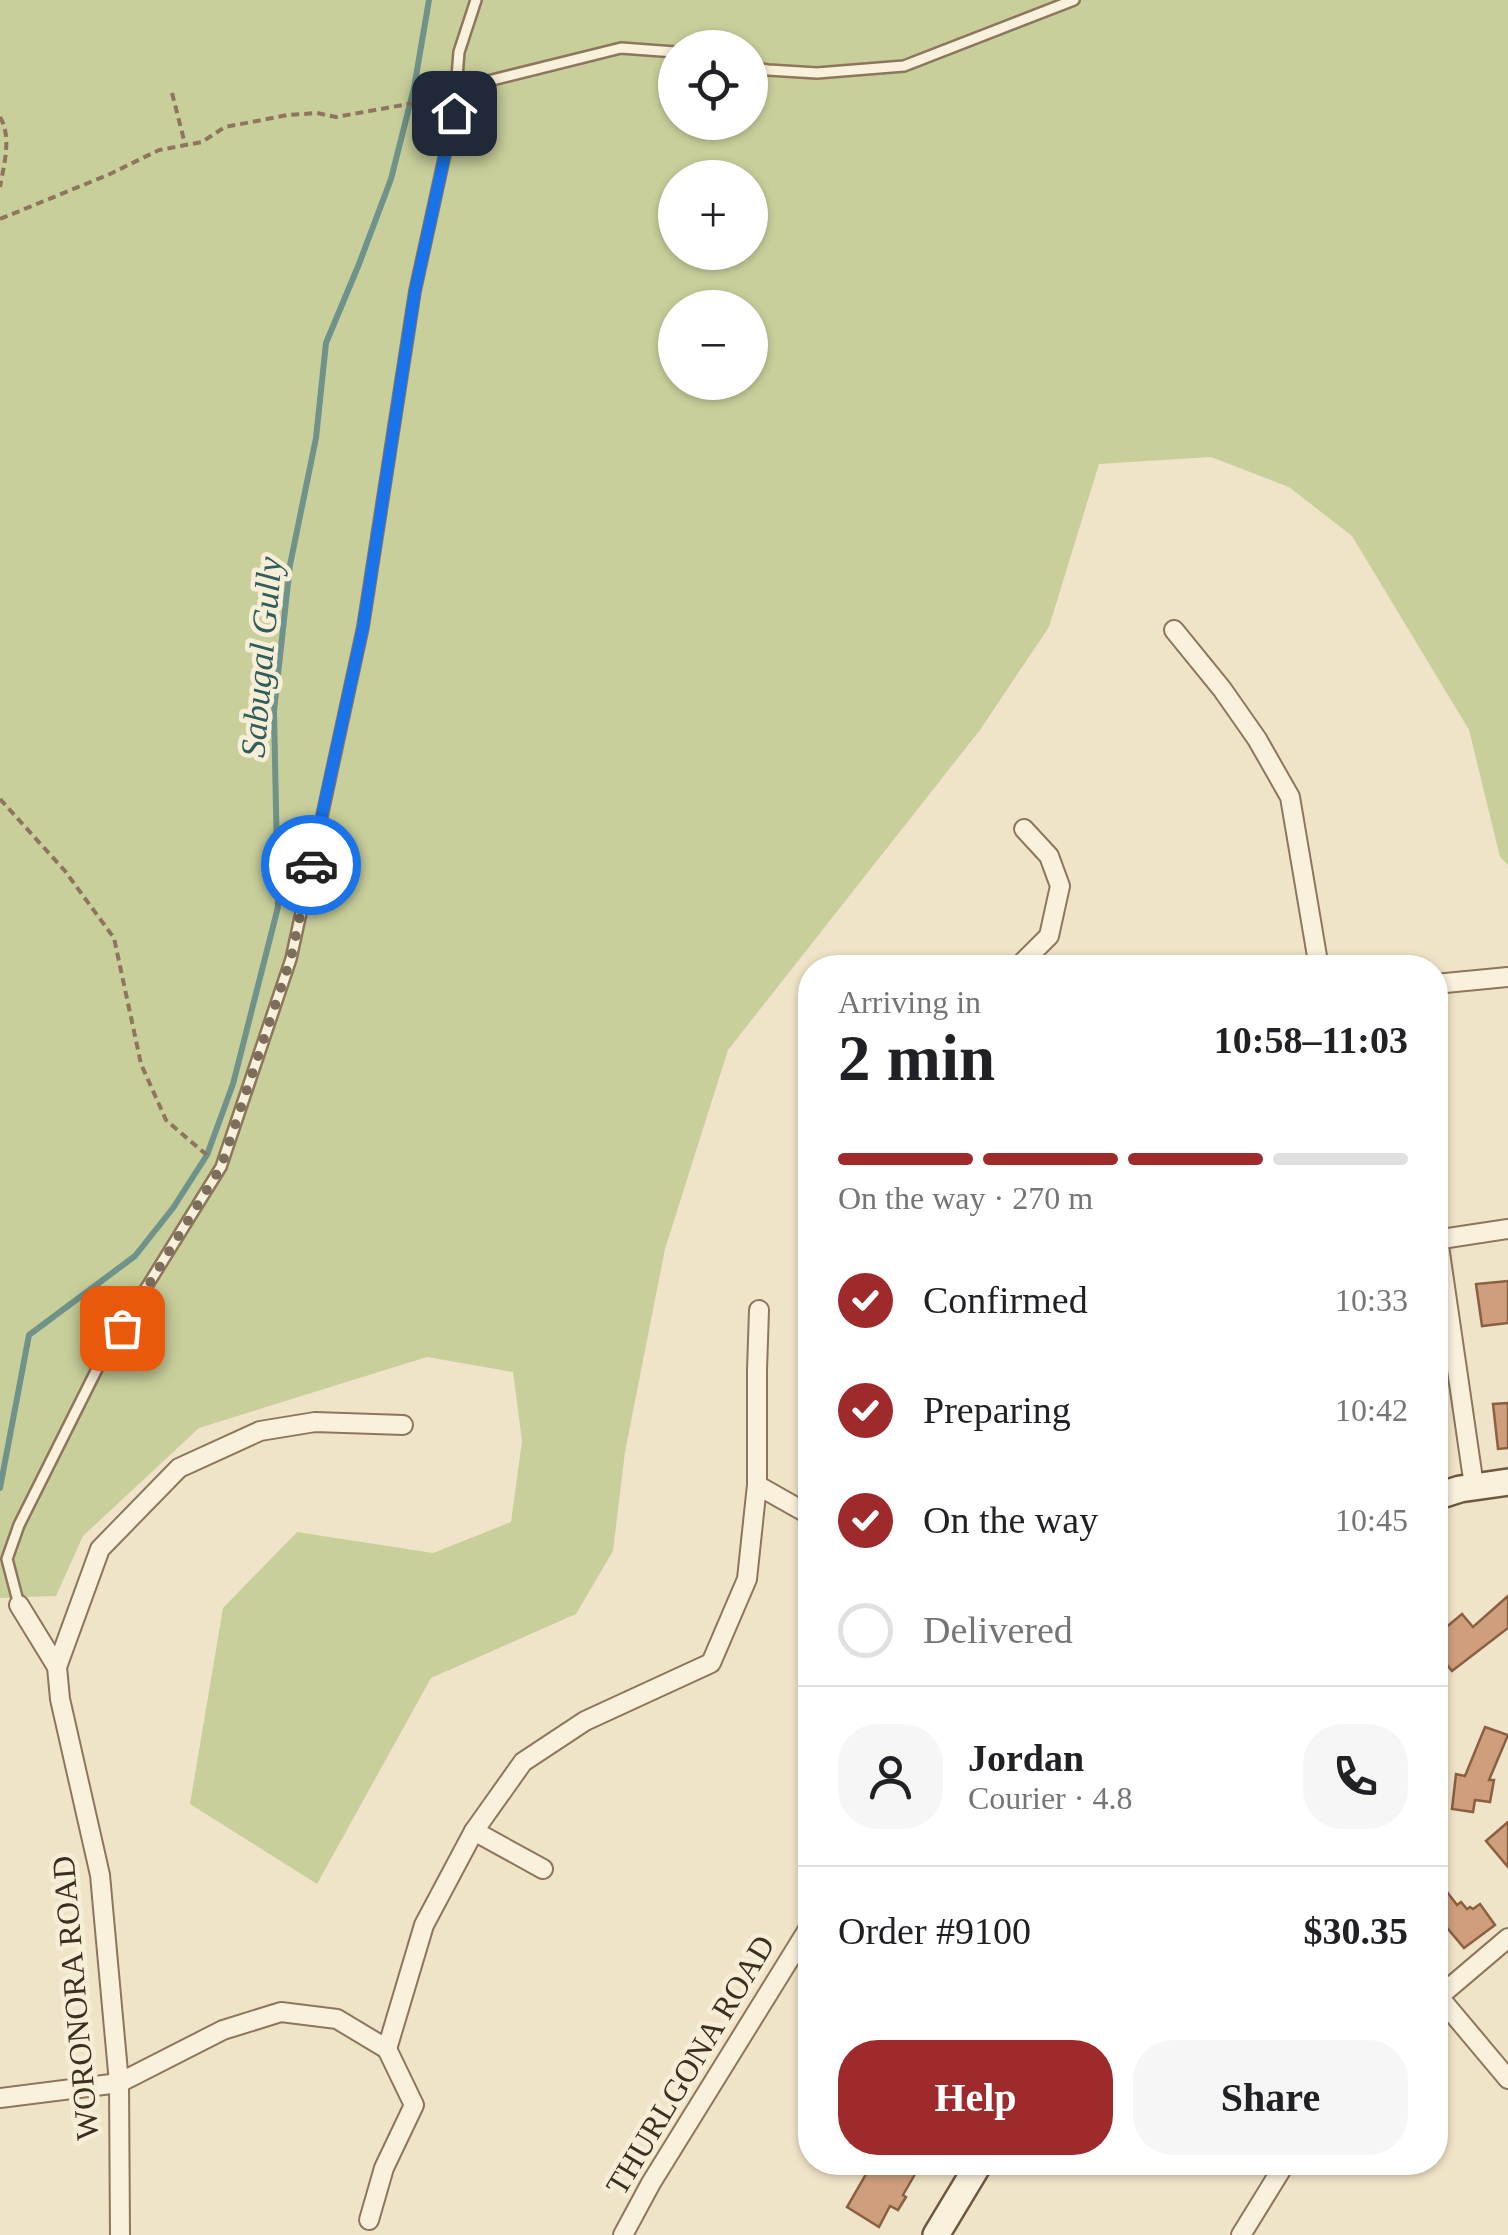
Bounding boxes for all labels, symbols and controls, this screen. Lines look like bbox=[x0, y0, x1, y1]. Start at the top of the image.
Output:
map controls bbox=[658, 30, 768, 400]
button: locate bbox=[658, 30, 768, 140]
pin bbox=[412, 71, 497, 156]
icon: home bbox=[427, 86, 482, 141]
button: + bbox=[658, 160, 768, 270]
button: − bbox=[658, 290, 768, 400]
water label: Sabugal Gully bbox=[233, 555, 290, 759]
courier bbox=[261, 815, 361, 915]
icon: car bbox=[284, 838, 339, 893]
text: Arriving in bbox=[838, 984, 981, 1020]
text: 10:58–11:03 bbox=[1214, 1019, 1408, 1061]
text: 2 min bbox=[838, 1022, 995, 1094]
text: On the way · 270 m bbox=[838, 1180, 1093, 1216]
icon: check bbox=[838, 1273, 893, 1328]
text: Confirmed bbox=[923, 1279, 1088, 1321]
text: 10:33 bbox=[1335, 1282, 1408, 1318]
pin bbox=[80, 1286, 165, 1371]
icon: bag bbox=[95, 1301, 150, 1356]
icon: check bbox=[838, 1383, 893, 1438]
text: Preparing bbox=[923, 1389, 1071, 1431]
text: 10:42 bbox=[1335, 1392, 1408, 1428]
icon: check bbox=[838, 1493, 893, 1548]
text: On the way bbox=[923, 1499, 1098, 1541]
text: 10:45 bbox=[1335, 1502, 1408, 1538]
text: Delivered bbox=[923, 1609, 1073, 1651]
button: person bbox=[838, 1724, 943, 1829]
button: phone bbox=[1303, 1724, 1408, 1829]
text: Jordan bbox=[968, 1737, 1084, 1779]
text: Courier · 4.8 bbox=[968, 1780, 1132, 1816]
street label: WORONORA ROAD bbox=[45, 1854, 105, 2142]
text: Order #9100 bbox=[838, 1910, 1031, 1952]
text: $30.35 bbox=[1304, 1910, 1408, 1952]
street label: THURLGONA ROAD bbox=[598, 1929, 782, 2201]
button: Help bbox=[838, 2040, 1113, 2155]
button: Share bbox=[1133, 2040, 1408, 2155]

